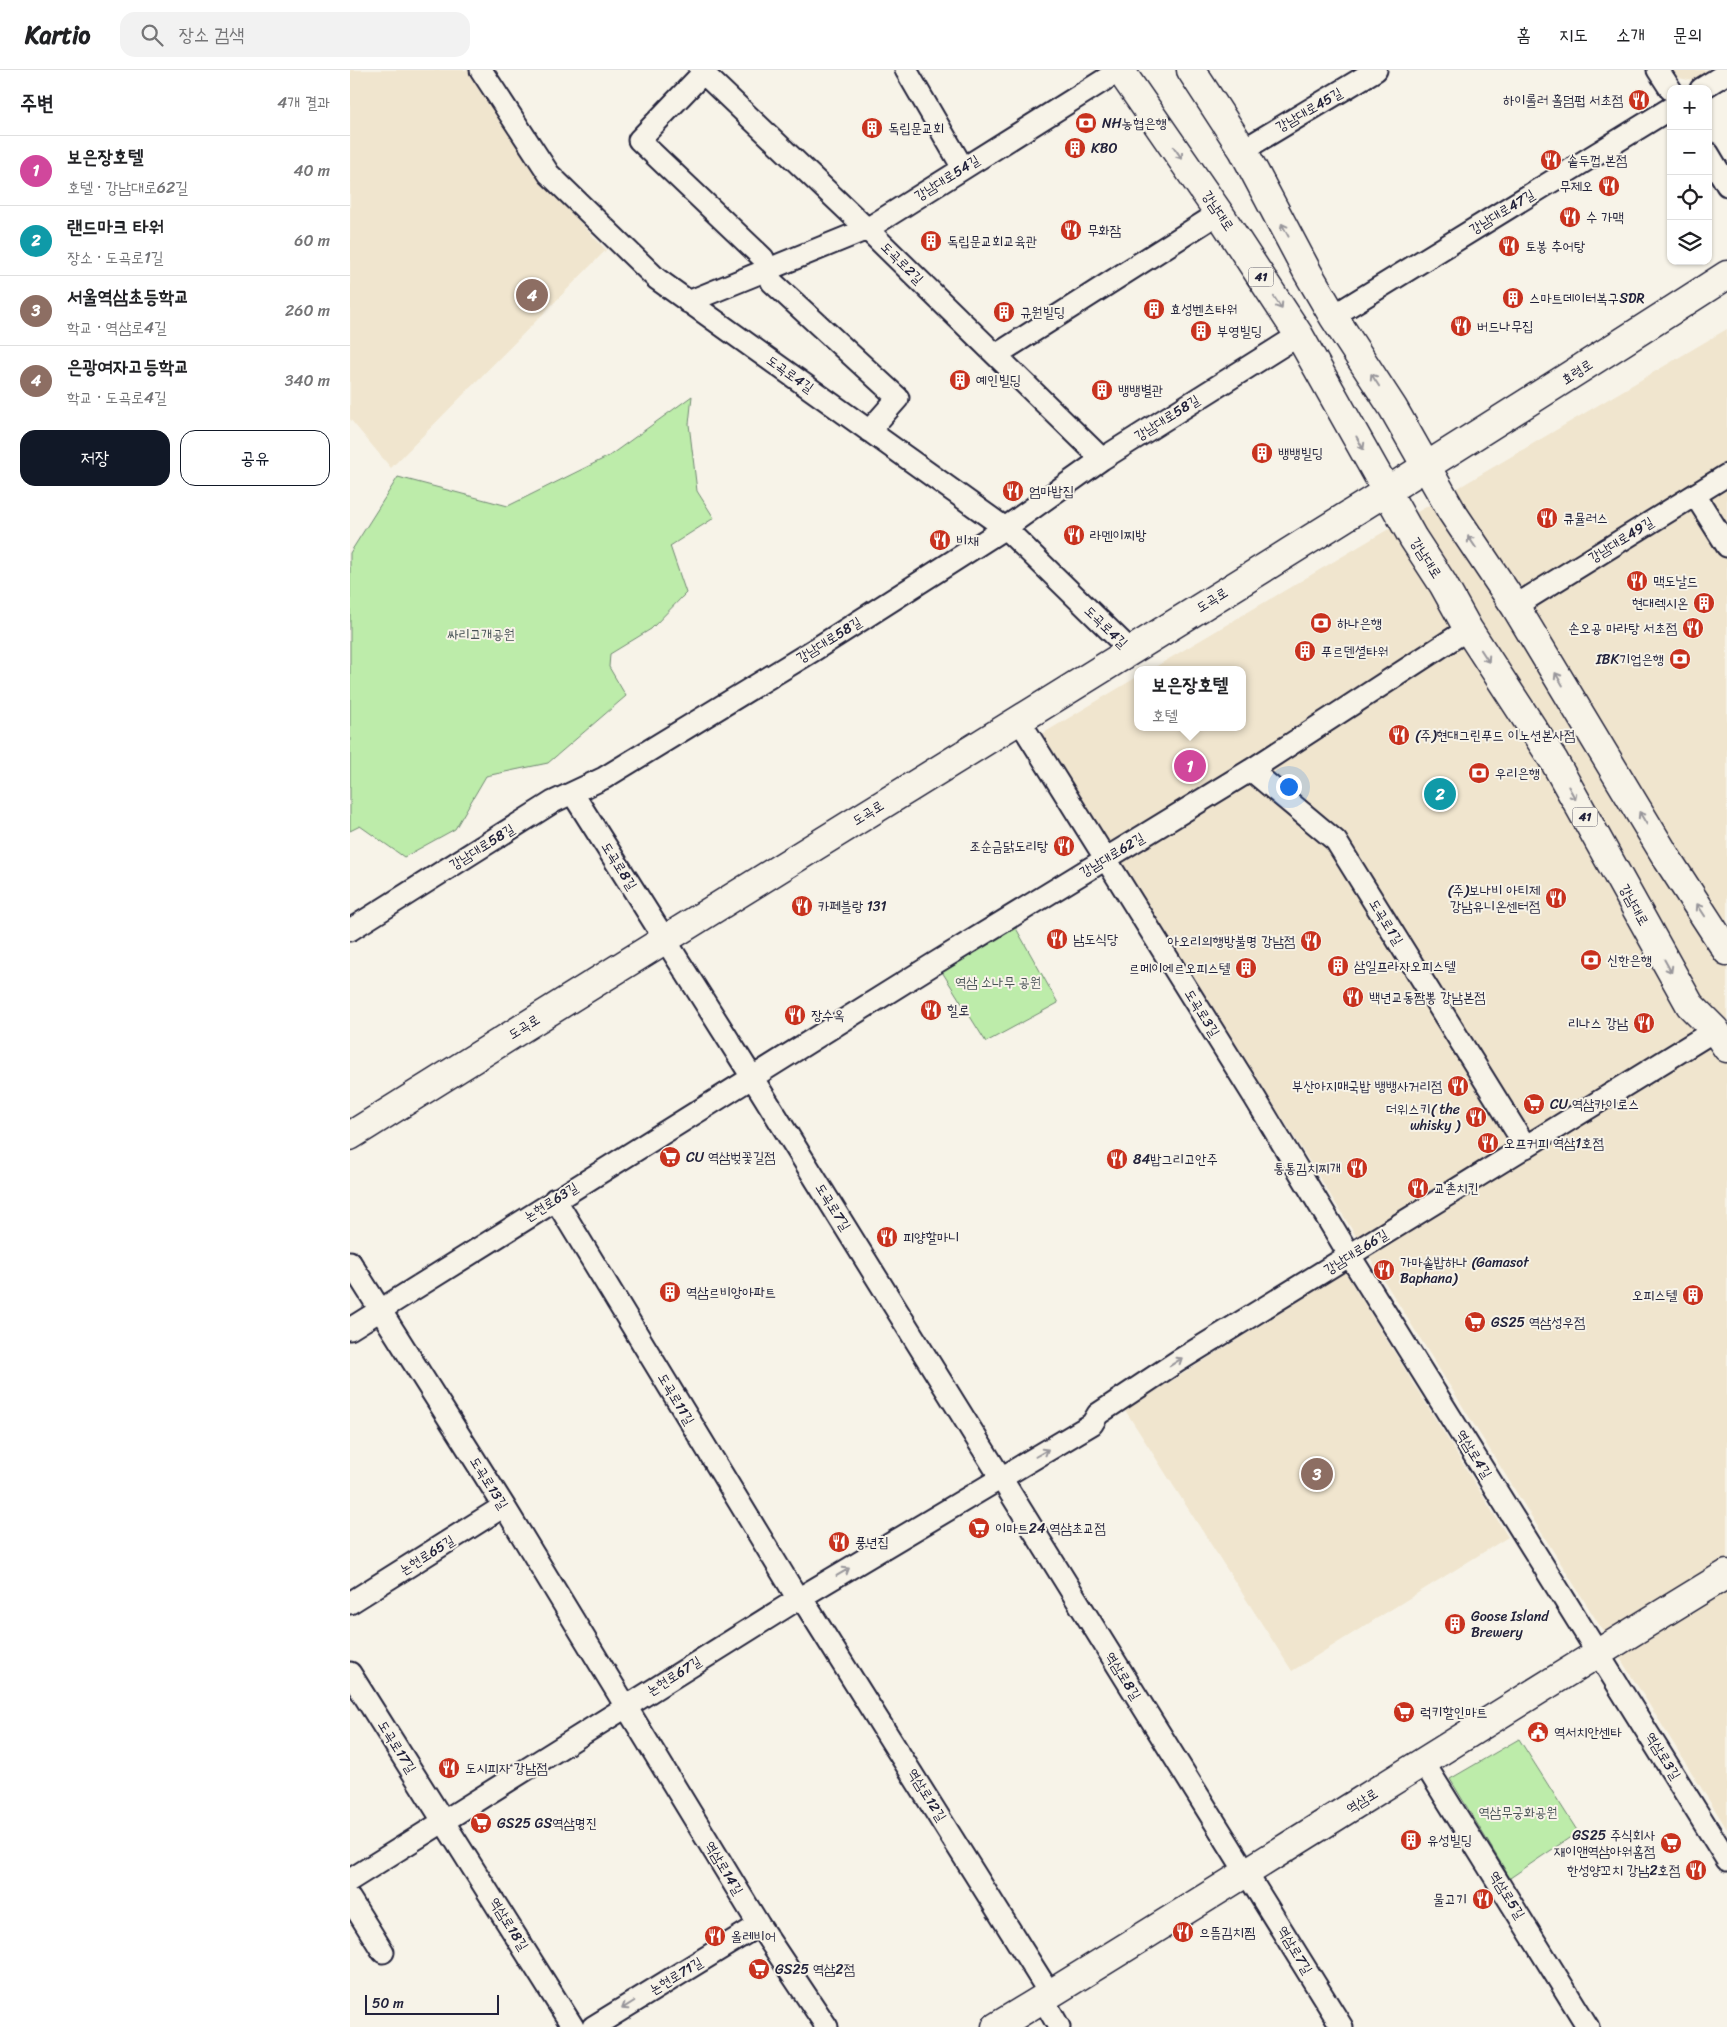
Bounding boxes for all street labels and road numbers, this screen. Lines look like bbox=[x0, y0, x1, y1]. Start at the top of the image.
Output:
street label: 강남대로45길 bbox=[1271, 80, 1348, 139]
street label: 강남대로54길 bbox=[909, 148, 985, 208]
street label: 강남대로47길 bbox=[1464, 182, 1540, 242]
street label: 강남대로 bbox=[1195, 185, 1241, 237]
street label: 도곡로2길 bbox=[874, 235, 930, 291]
road number: 41 bbox=[1248, 268, 1274, 286]
street label: 도곡로4길 bbox=[761, 348, 820, 400]
street label: 효령로 bbox=[1556, 352, 1598, 392]
street label: 강남대로58길 bbox=[1129, 388, 1205, 448]
street label: 강남대로49길 bbox=[1583, 509, 1659, 570]
street label: 강남대로 bbox=[1403, 532, 1449, 584]
street label: 도곡로 bbox=[1191, 580, 1233, 620]
street label: 도곡로4길 bbox=[1078, 599, 1135, 655]
street label: 강남대로58길 bbox=[791, 610, 867, 670]
street label: 도곡로 bbox=[847, 793, 889, 833]
road number: 41 bbox=[1572, 808, 1598, 826]
street label: 강남대로58길 bbox=[444, 817, 520, 877]
street label: 강남대로62길 bbox=[1075, 825, 1150, 884]
street label: 도곡로8길 bbox=[594, 837, 644, 896]
street label: 강남대로 bbox=[1612, 879, 1656, 931]
street label: 도곡로1길 bbox=[1362, 894, 1411, 951]
street label: 도곡로3길 bbox=[1177, 984, 1227, 1043]
street label: 도곡로 bbox=[503, 1007, 545, 1047]
street label: 논현로63길 bbox=[519, 1175, 584, 1229]
street label: 도곡로7길 bbox=[808, 1178, 858, 1237]
street label: 강남대로66길 bbox=[1319, 1222, 1394, 1282]
street label: 도곡로11길 bbox=[651, 1368, 702, 1431]
street label: 역삼로4길 bbox=[1449, 1425, 1499, 1484]
street label: 도곡로13길 bbox=[463, 1451, 516, 1515]
street label: 논현로65길 bbox=[394, 1528, 460, 1582]
street label: 역삼로8길 bbox=[1098, 1647, 1148, 1706]
street label: 논현로67길 bbox=[642, 1649, 707, 1703]
street label: 도곡로17길 bbox=[371, 1715, 424, 1779]
street label: 역삼로3길 bbox=[1638, 1727, 1688, 1786]
street label: 역삼로12길 bbox=[901, 1763, 954, 1827]
street label: 역삼로 bbox=[1341, 1781, 1383, 1821]
street label: 역삼로14길 bbox=[698, 1836, 750, 1901]
street label: 역삼로5길 bbox=[1482, 1866, 1532, 1925]
street label: 역삼로18길 bbox=[483, 1892, 536, 1956]
street label: 역삼로7길 bbox=[1271, 1921, 1320, 1980]
street label: 논현로71길 bbox=[644, 1950, 708, 2002]

